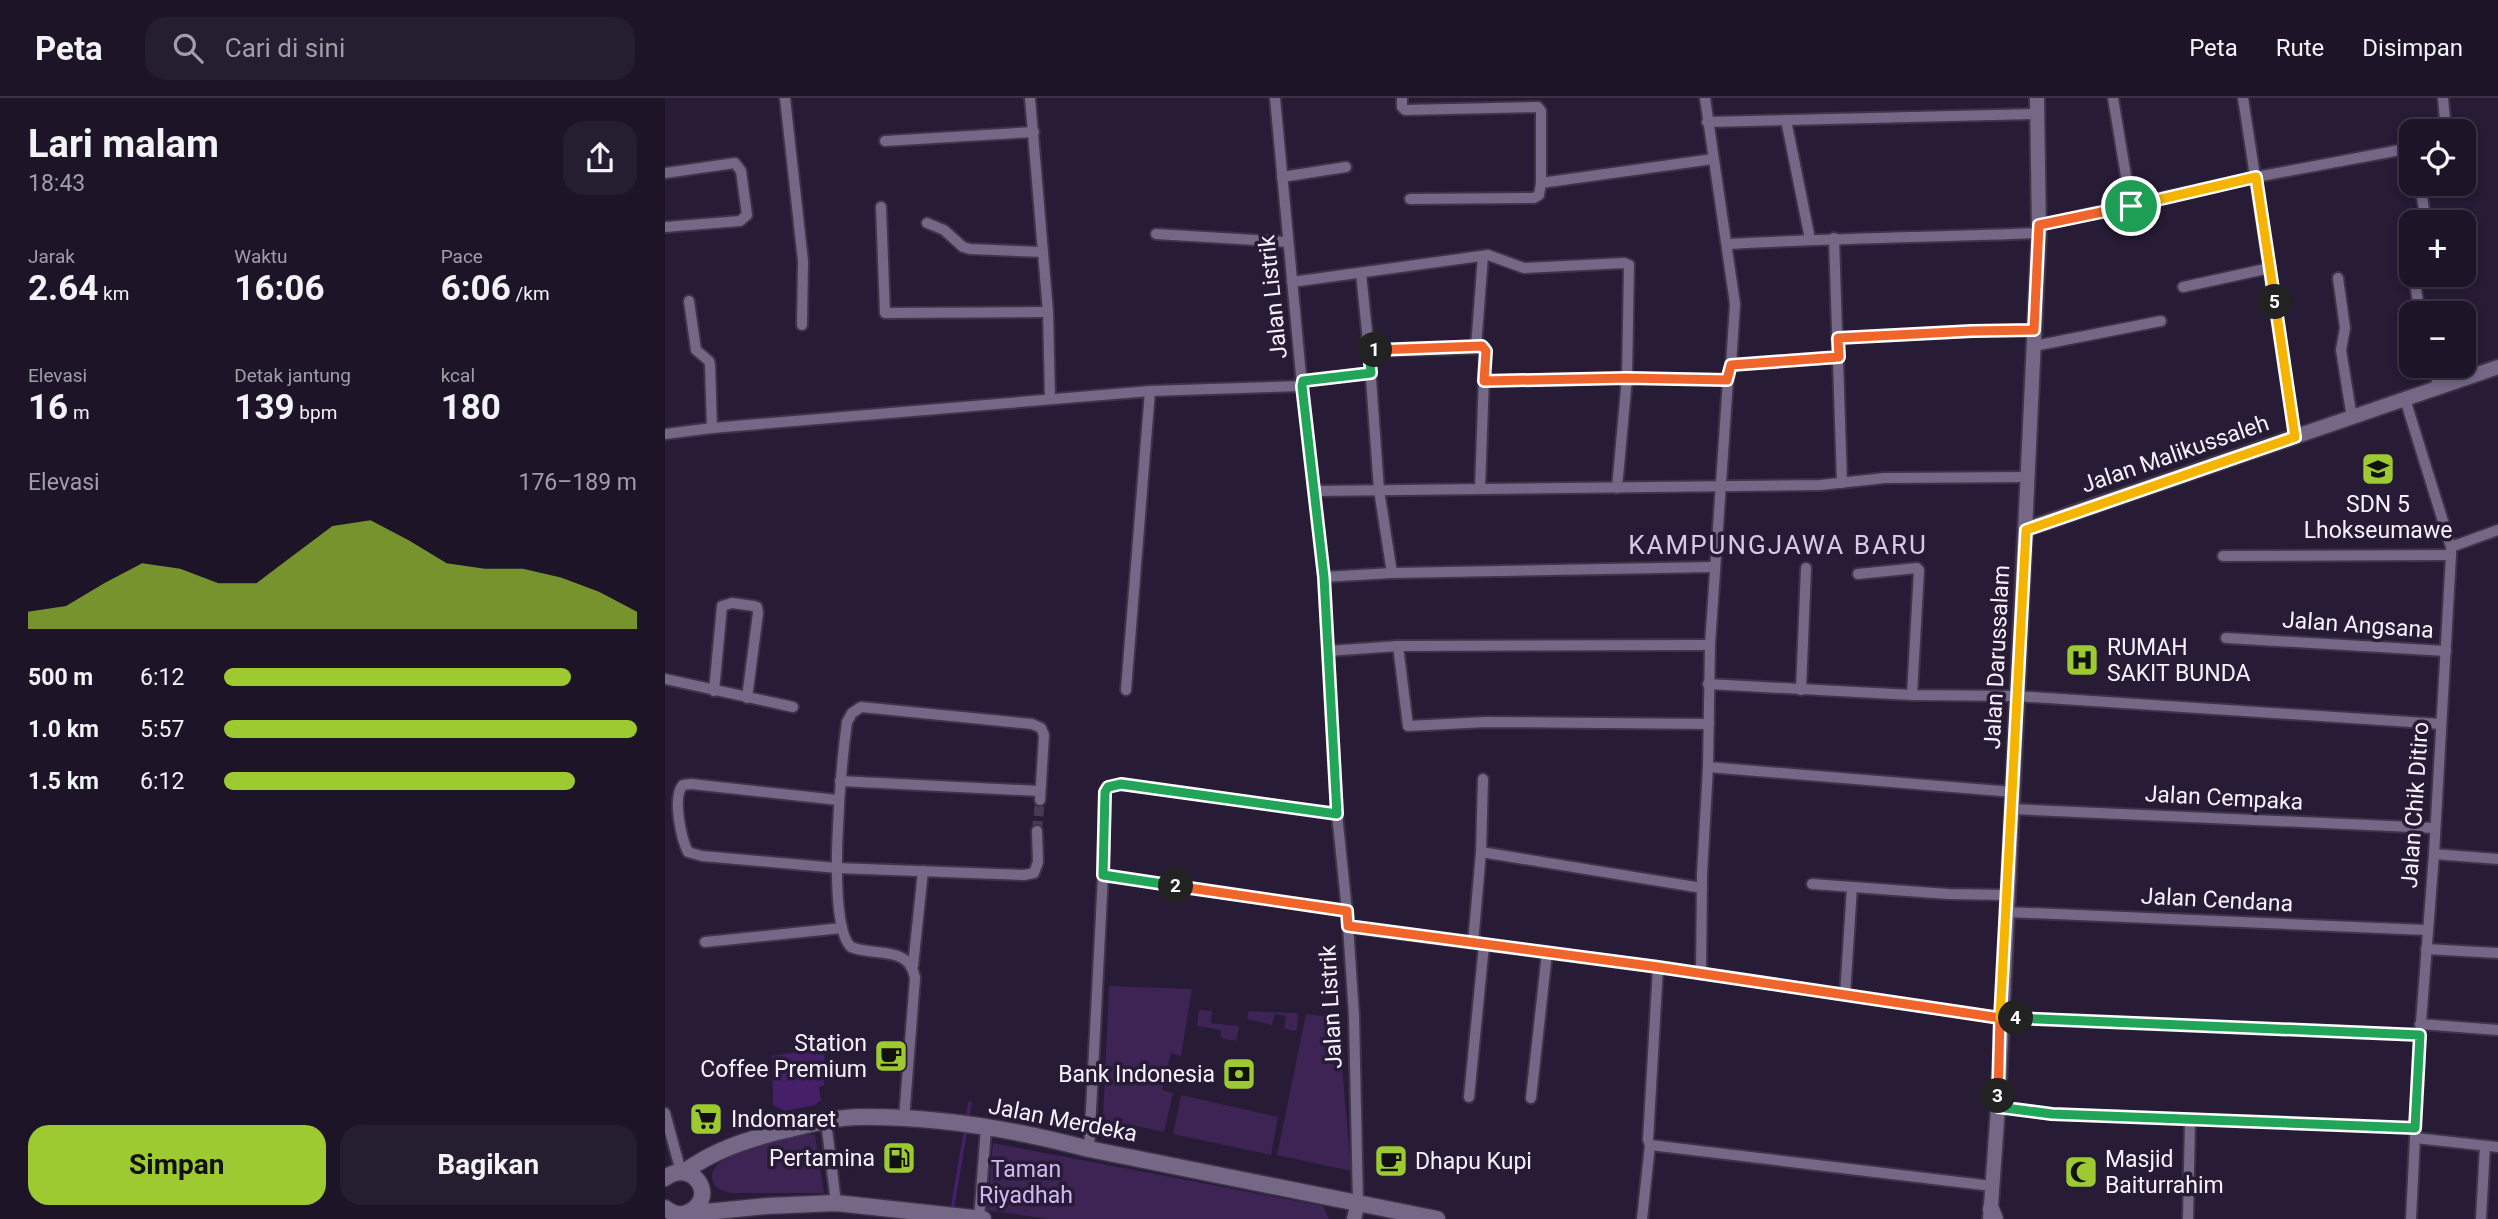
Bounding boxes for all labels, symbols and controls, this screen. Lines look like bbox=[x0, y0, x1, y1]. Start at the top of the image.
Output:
search box bbox=[145, 17, 635, 80]
text: Peta bbox=[35, 29, 103, 68]
icon: search bbox=[169, 29, 207, 67]
text: Cari di sini bbox=[225, 33, 345, 63]
text: Peta bbox=[2189, 34, 2238, 62]
text: Rute bbox=[2276, 34, 2324, 62]
text: Disimpan bbox=[2362, 34, 2463, 62]
map controls bbox=[2399, 119, 2476, 378]
button: locate bbox=[2399, 119, 2476, 196]
button: share bbox=[563, 121, 637, 195]
text: Lari malam bbox=[28, 122, 219, 166]
text: 18:43 bbox=[28, 170, 85, 197]
pin bbox=[2101, 176, 2161, 236]
icon: arrive bbox=[2112, 187, 2150, 225]
button: + bbox=[2399, 210, 2476, 287]
street label: Jalan Listrik bbox=[1253, 234, 1293, 360]
text: Jarak bbox=[28, 245, 75, 268]
text: Waktu bbox=[234, 245, 288, 268]
text: Pace bbox=[441, 245, 483, 268]
text: 2.64 bbox=[28, 268, 98, 309]
text: 16:06 bbox=[234, 268, 325, 309]
text: 6:06 bbox=[441, 268, 511, 309]
text: km bbox=[98, 282, 129, 305]
text: /km bbox=[511, 282, 550, 305]
pin: 5 bbox=[2257, 284, 2293, 320]
text: 5 bbox=[2269, 290, 2280, 313]
button: − bbox=[2399, 301, 2476, 378]
pin: 1 bbox=[1357, 332, 1393, 368]
text: 1 bbox=[1369, 338, 1380, 361]
text: Elevasi bbox=[28, 364, 87, 387]
text: Detak jantung bbox=[234, 364, 351, 387]
text: kcal bbox=[441, 364, 475, 387]
text: 16 bbox=[28, 387, 68, 428]
text: 139 bbox=[234, 387, 295, 428]
text: 180 bbox=[441, 387, 501, 428]
text: m bbox=[68, 401, 90, 424]
text: bpm bbox=[295, 401, 337, 424]
street label: Jalan Malikussaleh bbox=[2078, 409, 2272, 499]
school or university icon: SDN 5 Lhokseumawe bbox=[2359, 450, 2397, 488]
text: Elevasi bbox=[28, 469, 100, 496]
text: 176–189 m bbox=[518, 469, 637, 496]
place label: SDN 5 Lhokseumawe bbox=[2304, 491, 2452, 544]
district label: KAMPUNGJAWA BARU bbox=[1628, 530, 1928, 560]
street label: Jalan Darussalam bbox=[1979, 564, 2015, 750]
street label: Jalan Angsana bbox=[2281, 606, 2435, 644]
place label: RUMAH SAKIT BUNDA bbox=[2107, 634, 2251, 687]
hospital icon: RUMAH SAKIT BUNDA bbox=[2063, 641, 2101, 679]
text: 500 m bbox=[28, 664, 93, 691]
text: 6:12 bbox=[140, 664, 184, 691]
text: 1.0 km bbox=[28, 716, 99, 743]
text: 5:57 bbox=[140, 716, 184, 743]
street label: Jalan Chik Ditiro bbox=[2396, 721, 2434, 889]
text: 1.5 km bbox=[28, 768, 99, 795]
text: 6:12 bbox=[140, 768, 184, 795]
street label: Jalan Cempaka bbox=[2144, 780, 2304, 816]
pin: 2 bbox=[1159, 868, 1193, 904]
text: 2 bbox=[1170, 874, 1181, 897]
street label: Jalan Cendana bbox=[2140, 883, 2294, 917]
street label: Jalan Listrik bbox=[1314, 944, 1348, 1070]
pin: 4 bbox=[1999, 1000, 2033, 1035]
text: 4 bbox=[2010, 1006, 2021, 1029]
place label: Station Coffee Premium bbox=[700, 1030, 867, 1083]
cafe icon: Station Coffee Premium bbox=[872, 1037, 910, 1075]
bank icon: Bank Indonesia bbox=[1220, 1055, 1258, 1093]
place label: Bank Indonesia bbox=[1058, 1061, 1215, 1088]
pin: 3 bbox=[1981, 1079, 2015, 1114]
text: 3 bbox=[1992, 1084, 2003, 1107]
street label: Jalan Merdeka bbox=[986, 1092, 1140, 1148]
supermarket icon: Indomaret bbox=[687, 1100, 725, 1138]
place label: Indomaret bbox=[731, 1106, 836, 1133]
button: Simpan bbox=[28, 1125, 326, 1205]
button: Bagikan bbox=[340, 1125, 637, 1205]
fuel station icon: Pertamina bbox=[880, 1139, 918, 1177]
cafe icon: Dhapu Kupi bbox=[1372, 1142, 1410, 1180]
place label: Pertamina bbox=[769, 1145, 875, 1172]
place label: Masjid Baiturrahim bbox=[2105, 1146, 2224, 1199]
place label: Dhapu Kupi bbox=[1415, 1148, 1532, 1175]
mosque icon: Masjid Baiturrahim bbox=[2062, 1153, 2100, 1191]
park label: Taman Riyadhah bbox=[979, 1156, 1073, 1209]

